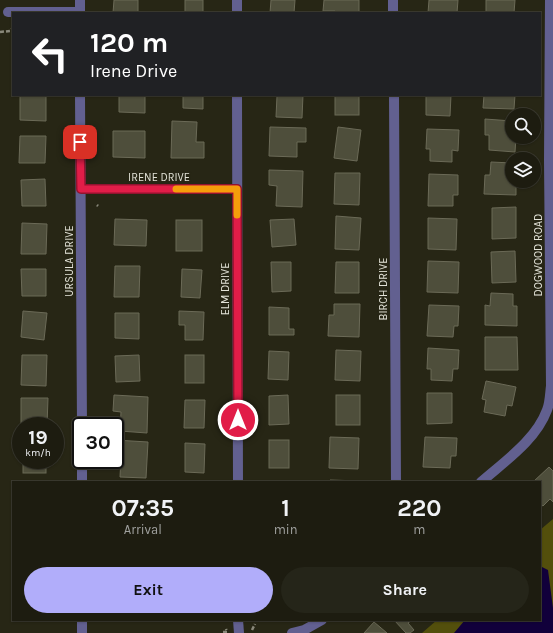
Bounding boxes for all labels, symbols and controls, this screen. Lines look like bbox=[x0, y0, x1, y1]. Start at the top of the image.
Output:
text: 120 m bbox=[90, 26, 168, 59]
icon: left bbox=[24, 28, 76, 80]
text: Irene Drive bbox=[90, 60, 177, 82]
map controls bbox=[505, 108, 541, 188]
button: search bbox=[505, 108, 541, 144]
pin bbox=[63, 125, 97, 159]
icon: arrive bbox=[69, 131, 91, 153]
button: layers bbox=[505, 152, 541, 188]
street label: IRENE DRIVE bbox=[128, 171, 190, 184]
street label: DOGWOOD ROAD bbox=[532, 214, 545, 296]
street label: URSULA DRIVE bbox=[63, 225, 76, 297]
street label: BIRCH DRIVE bbox=[377, 258, 390, 320]
street label: ELM DRIVE bbox=[219, 263, 232, 315]
position arrow bbox=[217, 399, 259, 441]
speed limit sign: 30 bbox=[72, 417, 124, 469]
text: 19 bbox=[28, 426, 48, 449]
text: km/h bbox=[25, 447, 51, 459]
text: 07:35 bbox=[112, 494, 174, 522]
text: 1 bbox=[281, 494, 290, 522]
text: 220 bbox=[397, 494, 441, 522]
text: Arrival bbox=[124, 522, 162, 537]
text: min bbox=[274, 522, 298, 537]
text: m bbox=[413, 522, 425, 537]
button: Exit bbox=[24, 567, 273, 613]
button: Share bbox=[281, 567, 529, 613]

